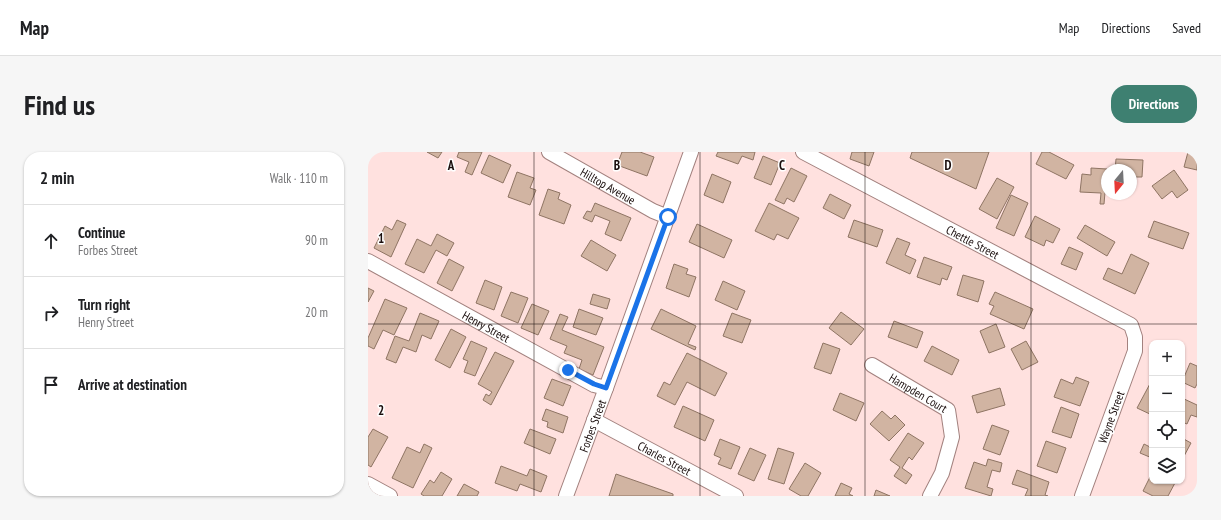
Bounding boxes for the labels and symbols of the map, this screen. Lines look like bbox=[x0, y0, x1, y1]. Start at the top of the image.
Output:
text: A bbox=[447, 157, 455, 174]
text: B bbox=[614, 157, 620, 174]
text: C bbox=[779, 157, 785, 174]
text: D bbox=[945, 157, 952, 174]
street label: Hilltop Avenue bbox=[578, 164, 638, 207]
north arrow bbox=[1101, 164, 1137, 200]
route start bbox=[659, 208, 677, 226]
street label: Chettle Street bbox=[944, 222, 1002, 262]
text: 1 bbox=[378, 230, 384, 247]
street label: Henry Street bbox=[460, 307, 513, 345]
route end bbox=[559, 361, 577, 379]
street label: Hampden Court bbox=[887, 370, 951, 416]
street label: Wayne Street bbox=[1095, 388, 1128, 445]
street label: Forbes Street bbox=[575, 397, 609, 454]
text: 2 bbox=[378, 402, 384, 419]
street label: Charles Street bbox=[635, 437, 694, 478]

